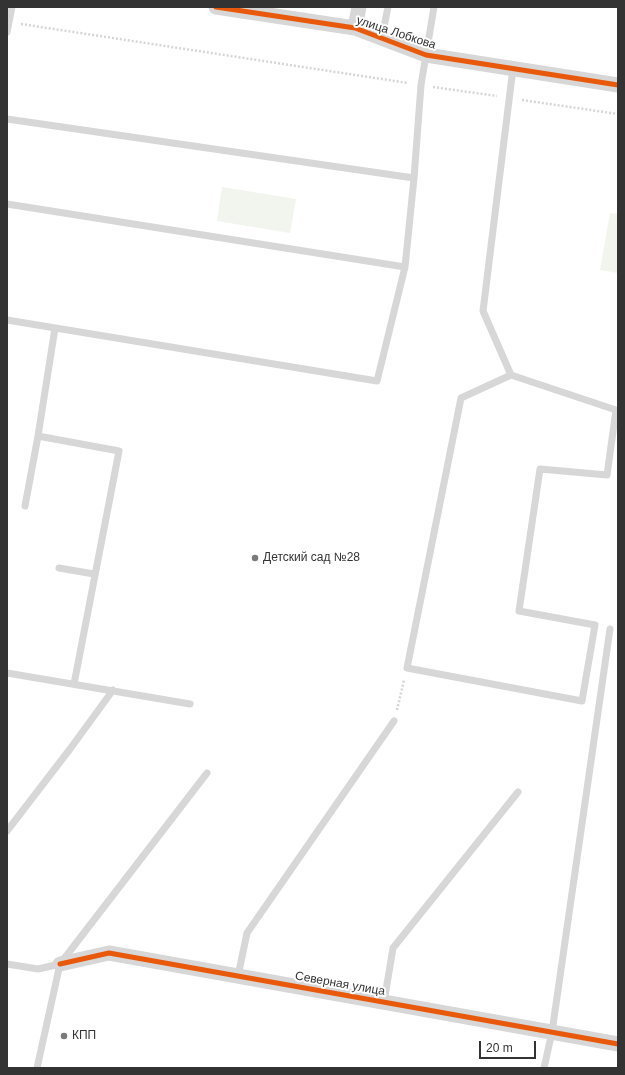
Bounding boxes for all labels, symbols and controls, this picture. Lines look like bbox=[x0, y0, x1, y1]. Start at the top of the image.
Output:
street label: улица Лобкова bbox=[354, 13, 438, 53]
place label: Детский сад №28 bbox=[263, 551, 360, 565]
marker: Детский сад №28 bbox=[250, 553, 260, 563]
street label: Северная улица bbox=[294, 969, 386, 999]
place label: КПП bbox=[72, 1029, 96, 1043]
marker: КПП bbox=[59, 1031, 69, 1041]
scale bar bbox=[481, 1033, 538, 1059]
text: 20 m bbox=[486, 1041, 513, 1055]

